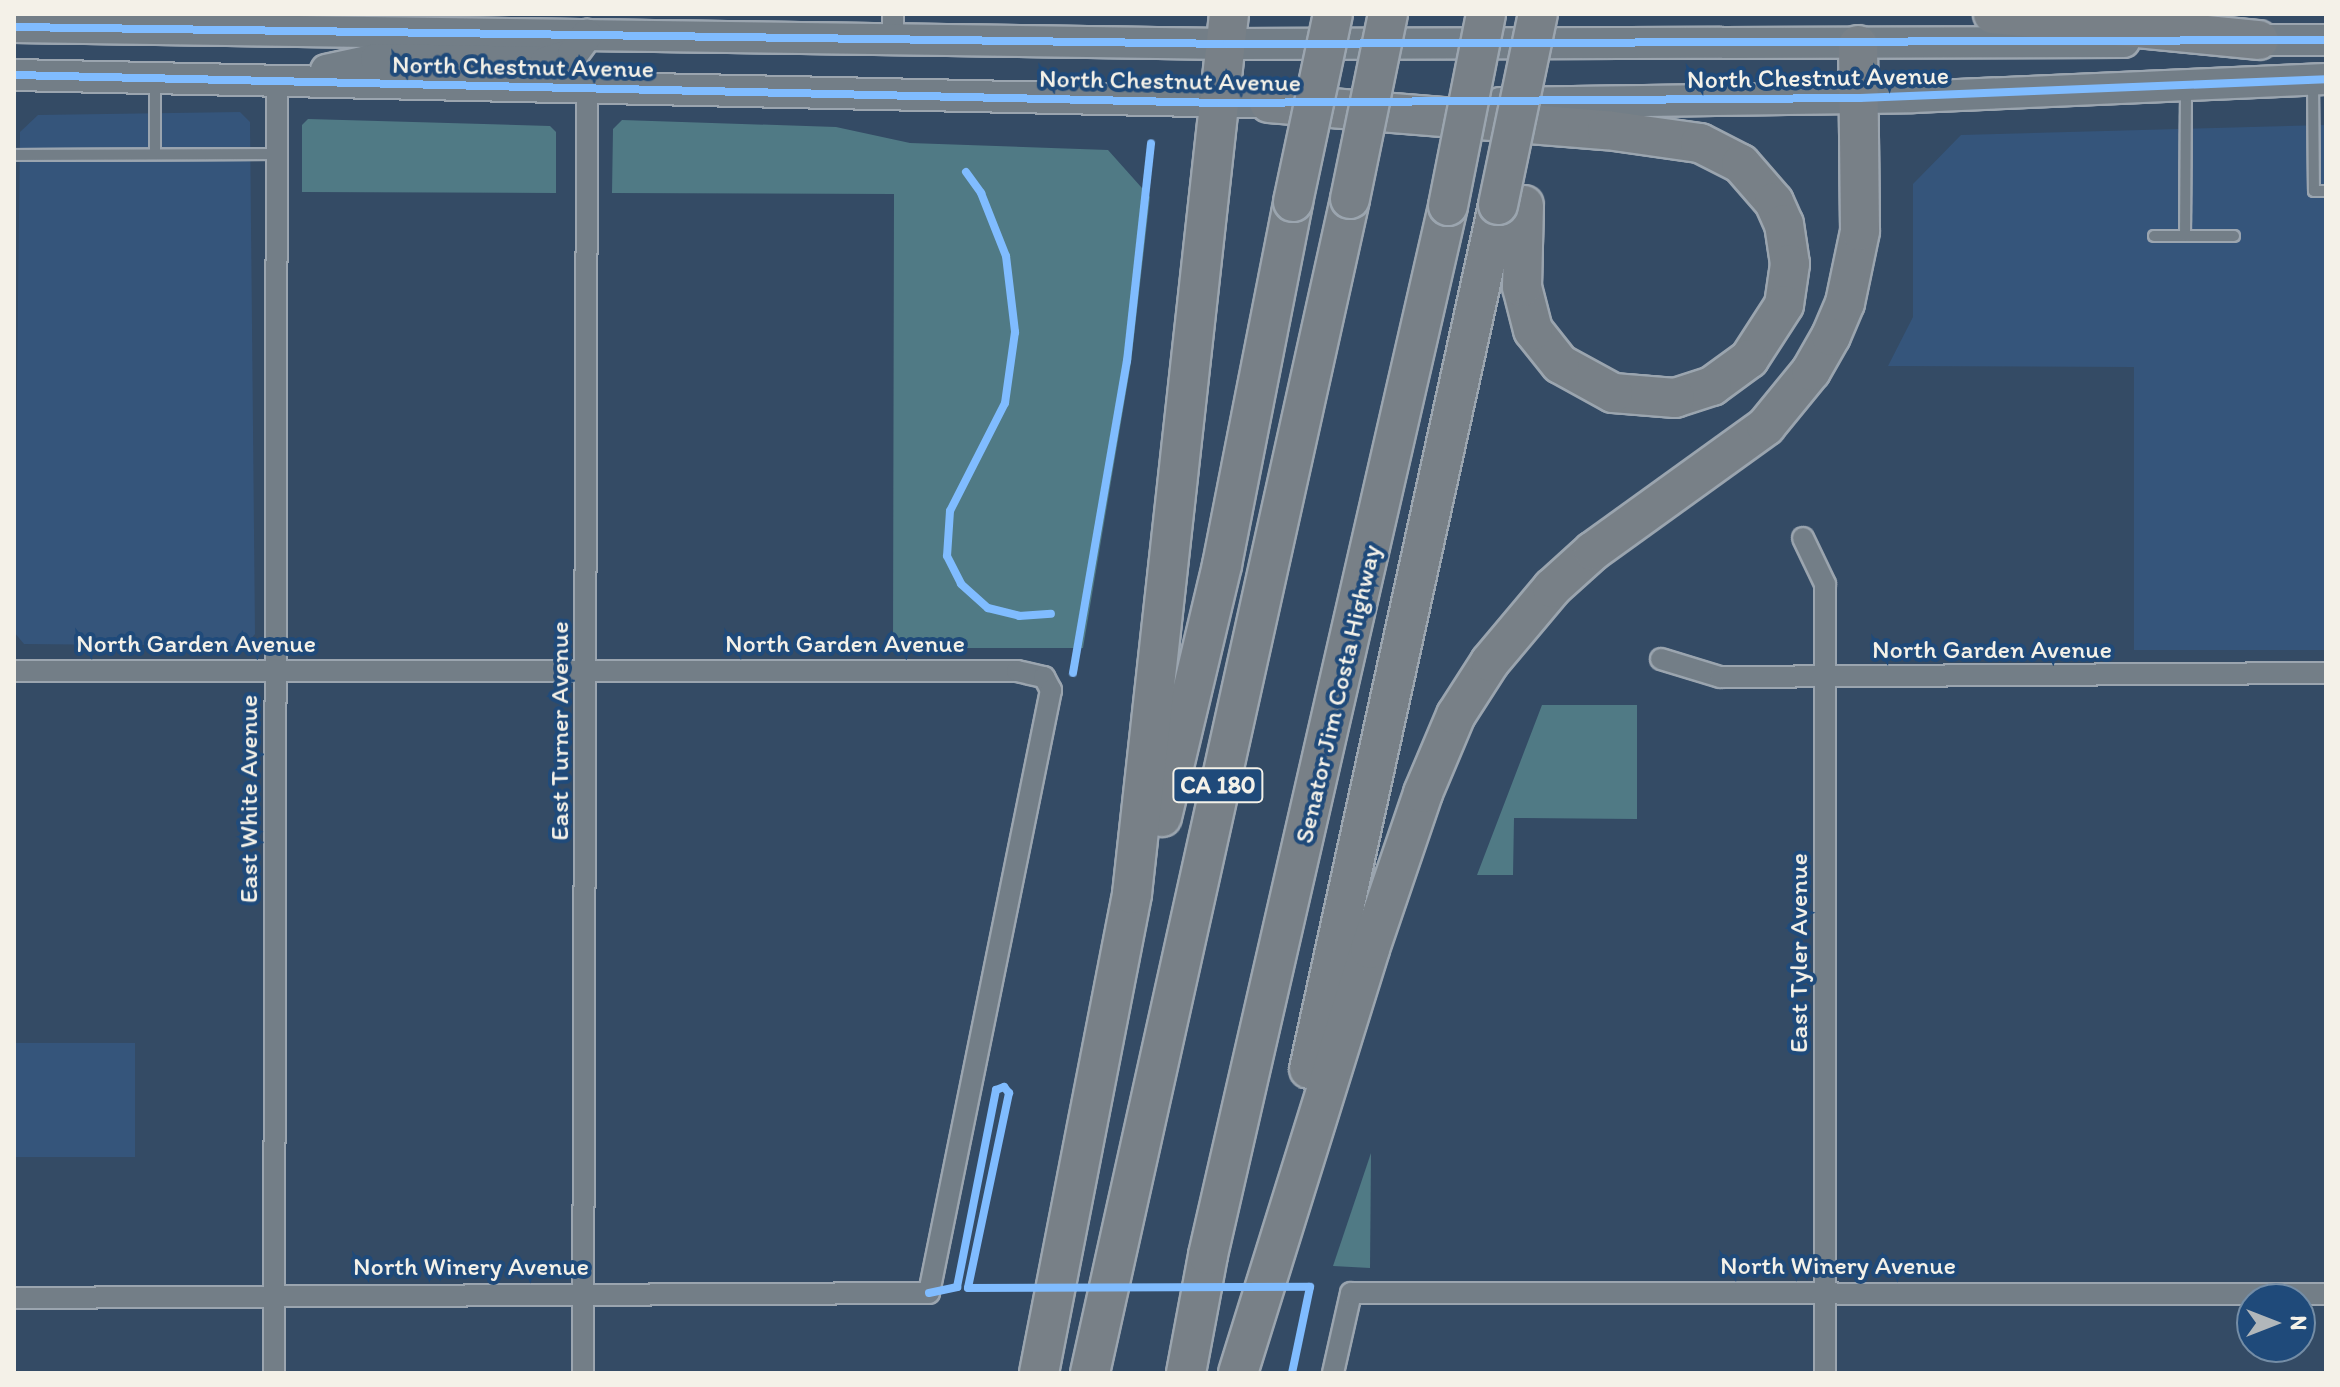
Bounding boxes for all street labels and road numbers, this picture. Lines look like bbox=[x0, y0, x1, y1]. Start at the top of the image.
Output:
street label: North Chestnut Avenue bbox=[392, 49, 654, 85]
street label: North Chestnut Avenue bbox=[1687, 60, 1949, 96]
street label: North Chestnut Avenue bbox=[1039, 63, 1301, 99]
street label: Senator Jim Costa Highway bbox=[1289, 542, 1387, 846]
street label: East Turner Avenue bbox=[544, 623, 576, 839]
street label: North Garden Avenue bbox=[76, 628, 316, 660]
street label: North Garden Avenue bbox=[725, 628, 965, 660]
street label: North Garden Avenue bbox=[1872, 634, 2112, 666]
street label: East White Avenue bbox=[233, 695, 265, 903]
road number: CA 180 bbox=[1172, 765, 1264, 805]
street label: East Tyler Avenue bbox=[1783, 855, 1815, 1051]
street label: North Winery Avenue bbox=[1720, 1250, 1956, 1282]
street label: North Winery Avenue bbox=[353, 1251, 589, 1283]

